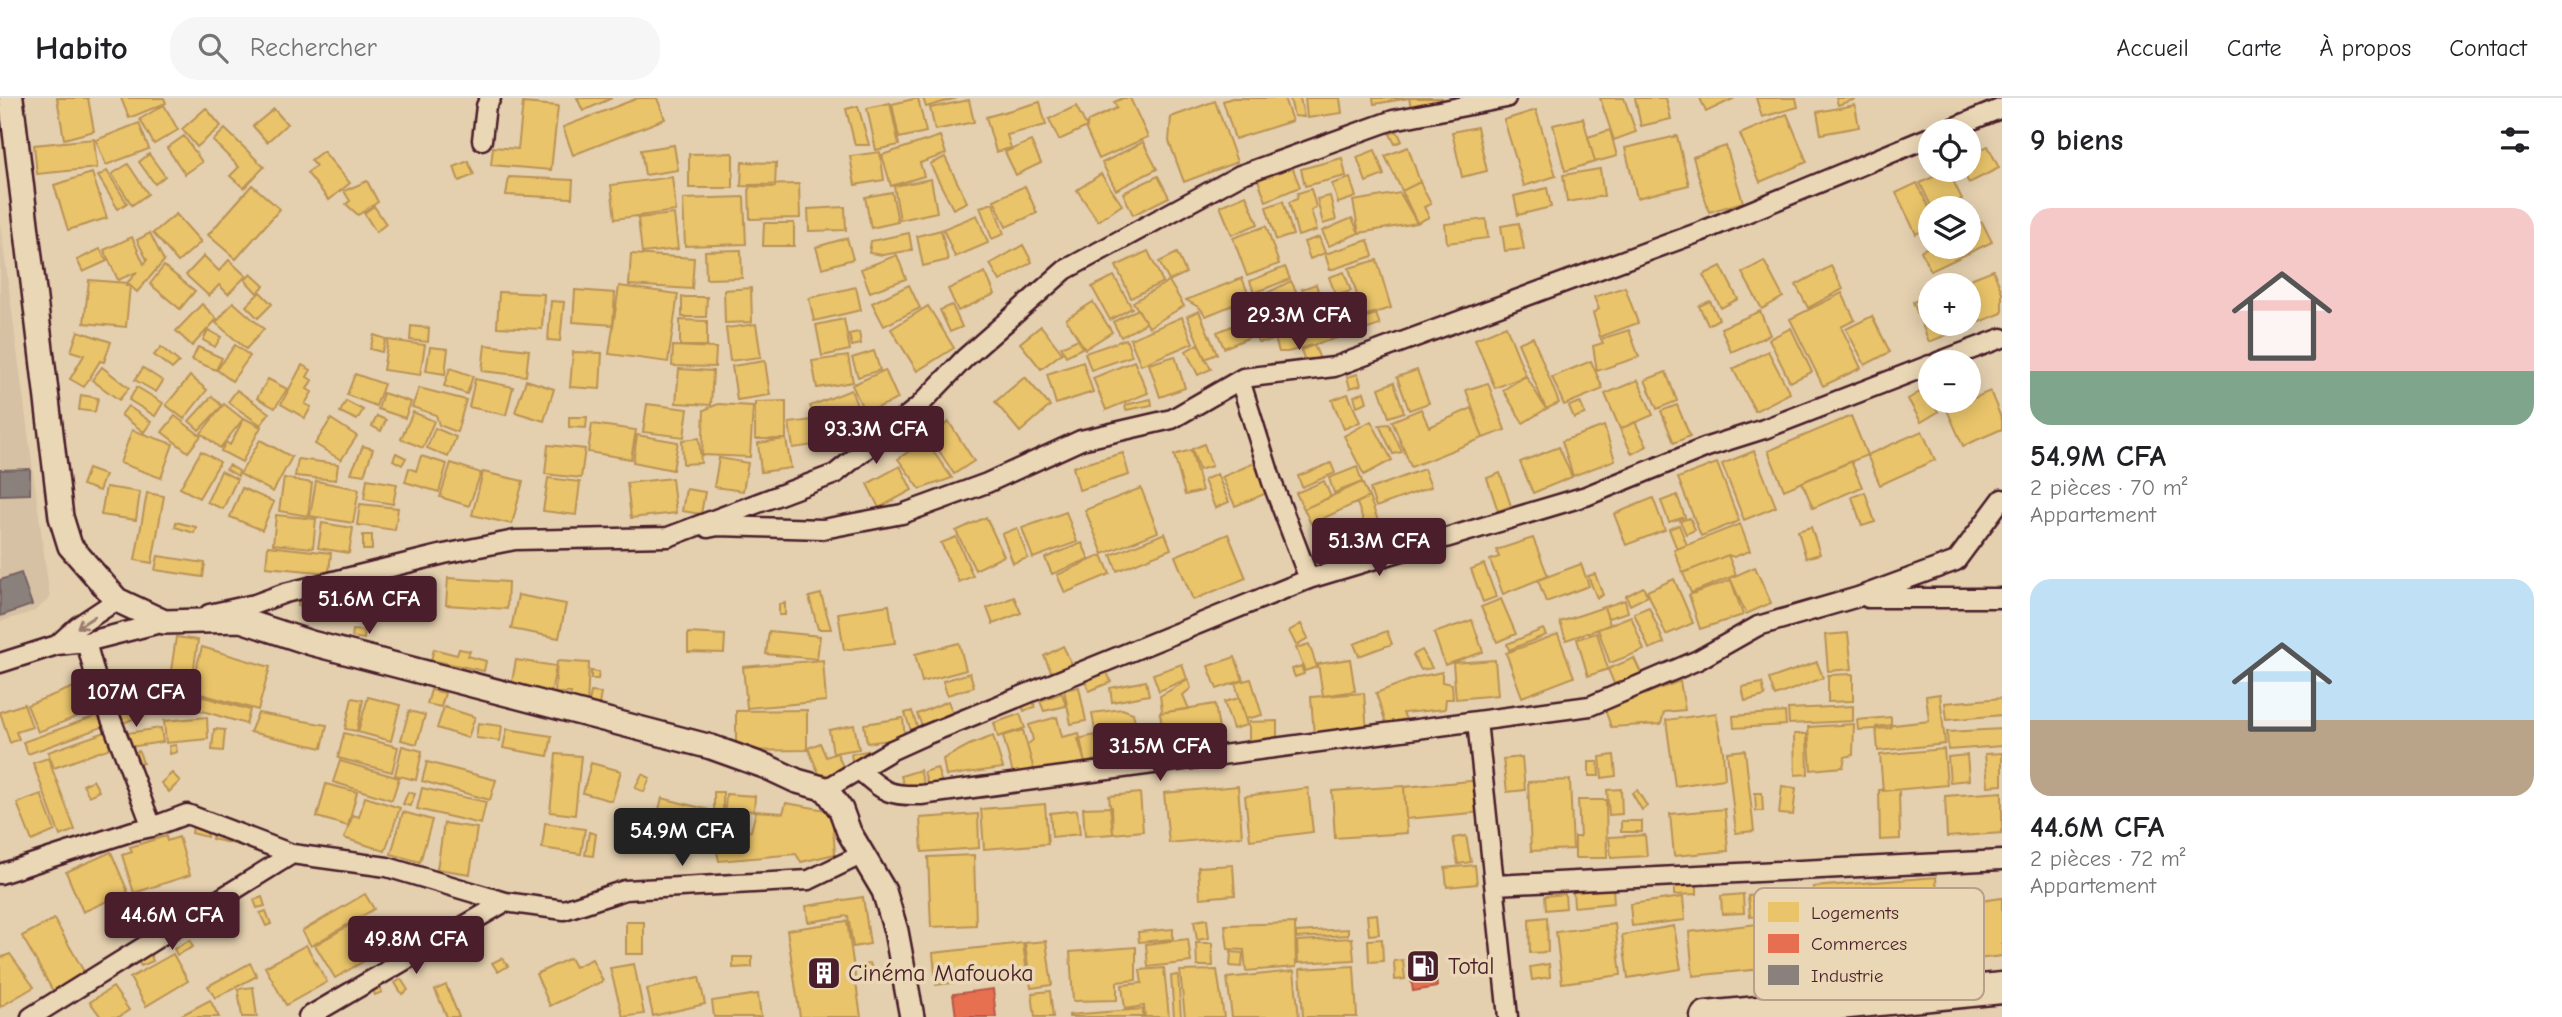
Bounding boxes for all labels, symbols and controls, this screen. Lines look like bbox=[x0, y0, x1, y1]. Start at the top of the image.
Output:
search box bbox=[170, 17, 660, 80]
text: Habito bbox=[35, 29, 128, 67]
icon: search bbox=[194, 29, 232, 67]
text: Rechercher bbox=[250, 33, 377, 63]
text: Accueil bbox=[2117, 34, 2189, 62]
text: Carte bbox=[2227, 34, 2282, 62]
text: À propos bbox=[2320, 34, 2411, 62]
text: Contact bbox=[2449, 34, 2527, 62]
map controls bbox=[1918, 119, 1981, 413]
button: locate bbox=[1918, 119, 1981, 182]
icon: filters bbox=[2496, 121, 2534, 159]
text: 9 biens bbox=[2030, 123, 2123, 158]
button: layers bbox=[1918, 196, 1981, 259]
icon: home bbox=[2219, 253, 2345, 379]
button: + bbox=[1918, 273, 1981, 336]
pin: 29.3M CFA bbox=[1219, 292, 1379, 352]
text: 29.3M CFA bbox=[1247, 301, 1351, 328]
button: − bbox=[1918, 350, 1981, 413]
pin: 93.3M CFA bbox=[796, 406, 956, 466]
text: 93.3M CFA bbox=[824, 415, 928, 442]
text: 54.9M CFA bbox=[2030, 439, 2166, 474]
text: 2 pièces · 70 m² bbox=[2030, 474, 2188, 501]
text: Appartement bbox=[2030, 501, 2156, 528]
pin: 51.3M CFA bbox=[1299, 518, 1459, 578]
text: 51.3M CFA bbox=[1328, 527, 1430, 554]
pin: 51.6M CFA bbox=[289, 576, 449, 636]
text: 51.6M CFA bbox=[318, 585, 420, 612]
one-way arrow bbox=[77, 614, 96, 629]
icon: home bbox=[2219, 624, 2345, 750]
pin: 107M CFA bbox=[64, 670, 208, 729]
text: 107M CFA bbox=[87, 678, 185, 705]
pin: 31.5M CFA bbox=[1080, 724, 1240, 783]
text: 31.5M CFA bbox=[1109, 732, 1211, 759]
pin: 54.9M CFA bbox=[602, 808, 762, 868]
text: 44.6M CFA bbox=[2030, 810, 2164, 845]
text: 54.9M CFA bbox=[630, 817, 734, 844]
text: 2 pièces · 72 m² bbox=[2030, 845, 2186, 872]
text: Appartement bbox=[2030, 872, 2156, 899]
legend bbox=[1754, 888, 1984, 1000]
pin: 44.6M CFA bbox=[92, 892, 252, 952]
text: 44.6M CFA bbox=[121, 901, 223, 928]
text: Logements bbox=[1811, 902, 1899, 924]
pin: 49.8M CFA bbox=[336, 916, 496, 976]
text: 49.8M CFA bbox=[364, 925, 468, 952]
text: Commerces bbox=[1811, 933, 1907, 955]
fuel station icon: Total bbox=[1404, 947, 1442, 985]
place label: Total bbox=[1448, 952, 1495, 980]
building icon: Cinéma Mafouoka bbox=[805, 954, 843, 992]
place label: Cinéma Mafouoka bbox=[848, 959, 1034, 987]
text: Industrie bbox=[1811, 965, 1883, 987]

